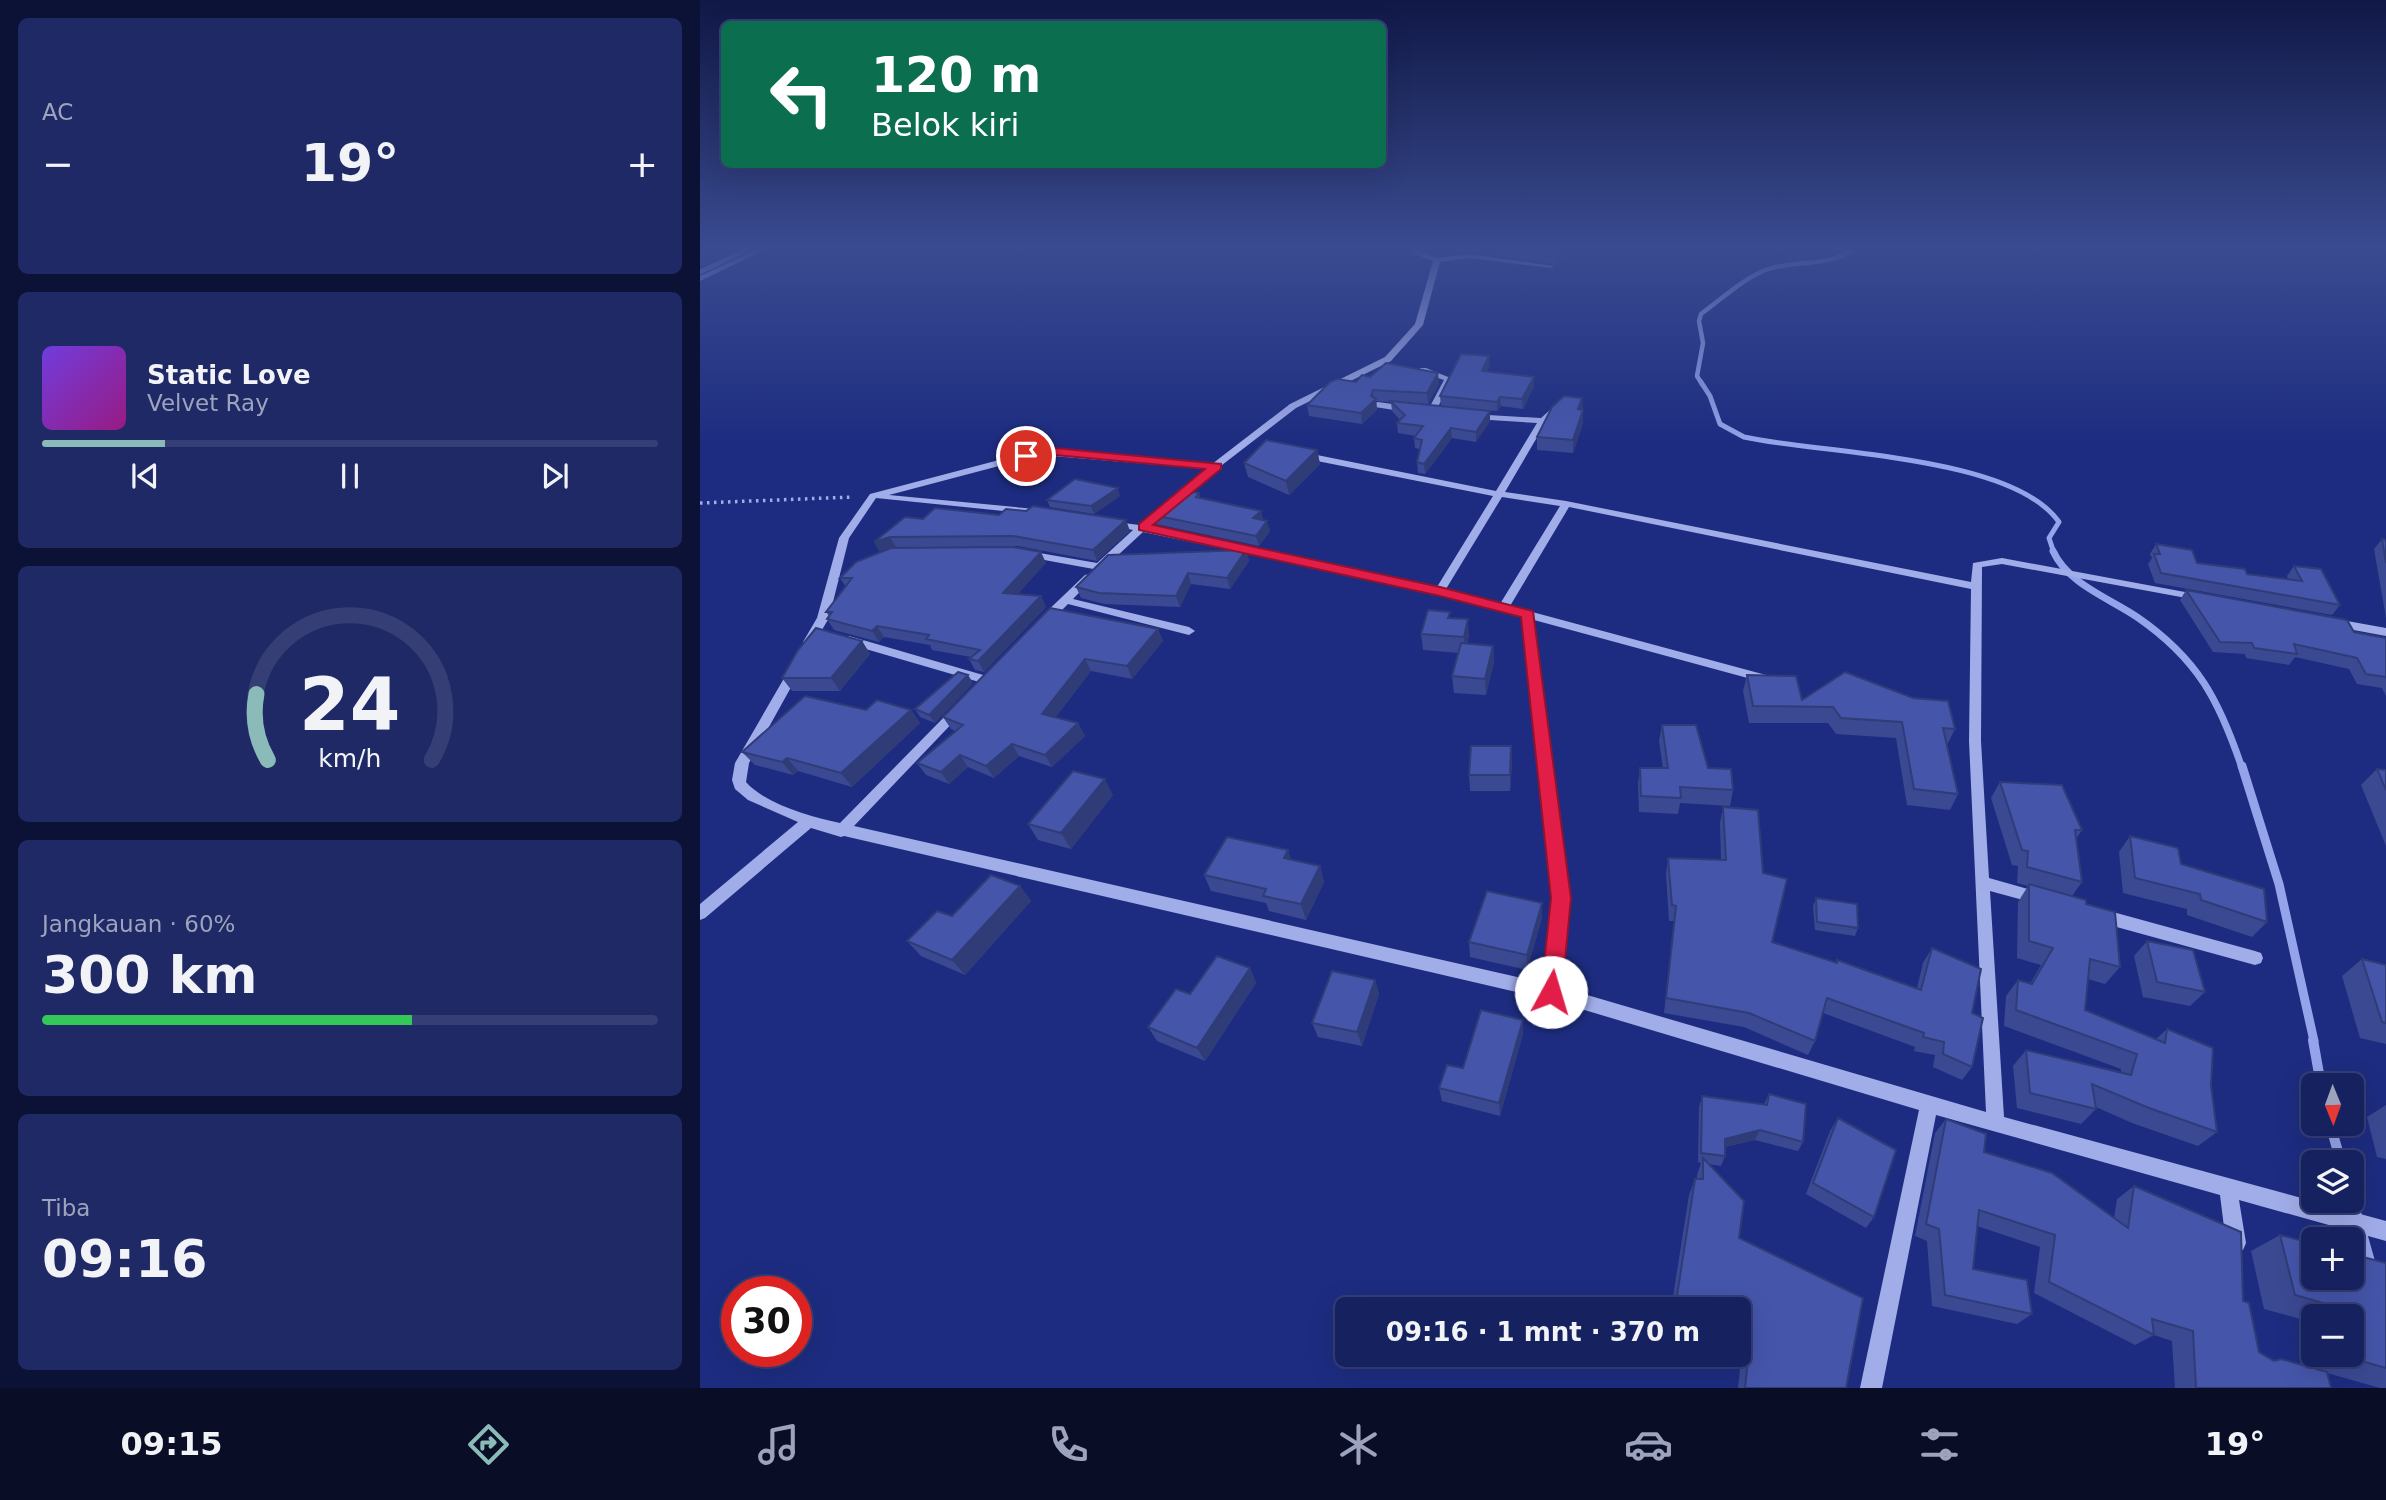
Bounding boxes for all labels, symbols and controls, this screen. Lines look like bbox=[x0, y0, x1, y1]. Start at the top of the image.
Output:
text: 120 m bbox=[871, 47, 1041, 104]
icon: left bbox=[756, 49, 847, 140]
text: AC bbox=[42, 99, 73, 125]
text: Belok kiri bbox=[871, 106, 1019, 144]
text: 19° bbox=[301, 133, 399, 193]
text: − bbox=[42, 142, 74, 186]
text: + bbox=[626, 142, 658, 186]
text: Static Love bbox=[147, 360, 311, 390]
text: Velvet Ray bbox=[147, 390, 269, 416]
pin bbox=[996, 426, 1056, 486]
icon: arrive bbox=[1007, 437, 1045, 475]
icon: previous bbox=[126, 457, 164, 495]
icon: pause bbox=[331, 457, 369, 495]
icon: next bbox=[536, 457, 574, 495]
text: 24 bbox=[299, 662, 401, 747]
text: km/h bbox=[318, 744, 382, 773]
text: Jangkauan · 60% bbox=[42, 911, 235, 937]
text: 300 km bbox=[42, 945, 257, 1005]
position arrow bbox=[1514, 955, 1588, 1029]
north arrow bbox=[2301, 1073, 2364, 1136]
map controls bbox=[2301, 1073, 2364, 1367]
button: layers bbox=[2301, 1150, 2364, 1213]
text: Tiba bbox=[42, 1195, 90, 1221]
button: + bbox=[2301, 1227, 2364, 1290]
text: 09:16 bbox=[42, 1229, 208, 1289]
speed limit sign: 30 bbox=[721, 1276, 812, 1367]
button: − bbox=[2301, 1304, 2364, 1367]
text: 09:16 · 1 mnt · 370 m bbox=[1386, 1317, 1700, 1347]
icon: directions bbox=[464, 1420, 513, 1469]
icon: music bbox=[754, 1420, 803, 1469]
icon: phone bbox=[1044, 1420, 1093, 1469]
icon: climate bbox=[1334, 1420, 1383, 1469]
icon: car bbox=[1624, 1420, 1673, 1469]
icon: filters bbox=[1915, 1420, 1964, 1469]
text: 09:15 bbox=[121, 1425, 222, 1463]
text: 19° bbox=[2205, 1425, 2265, 1463]

